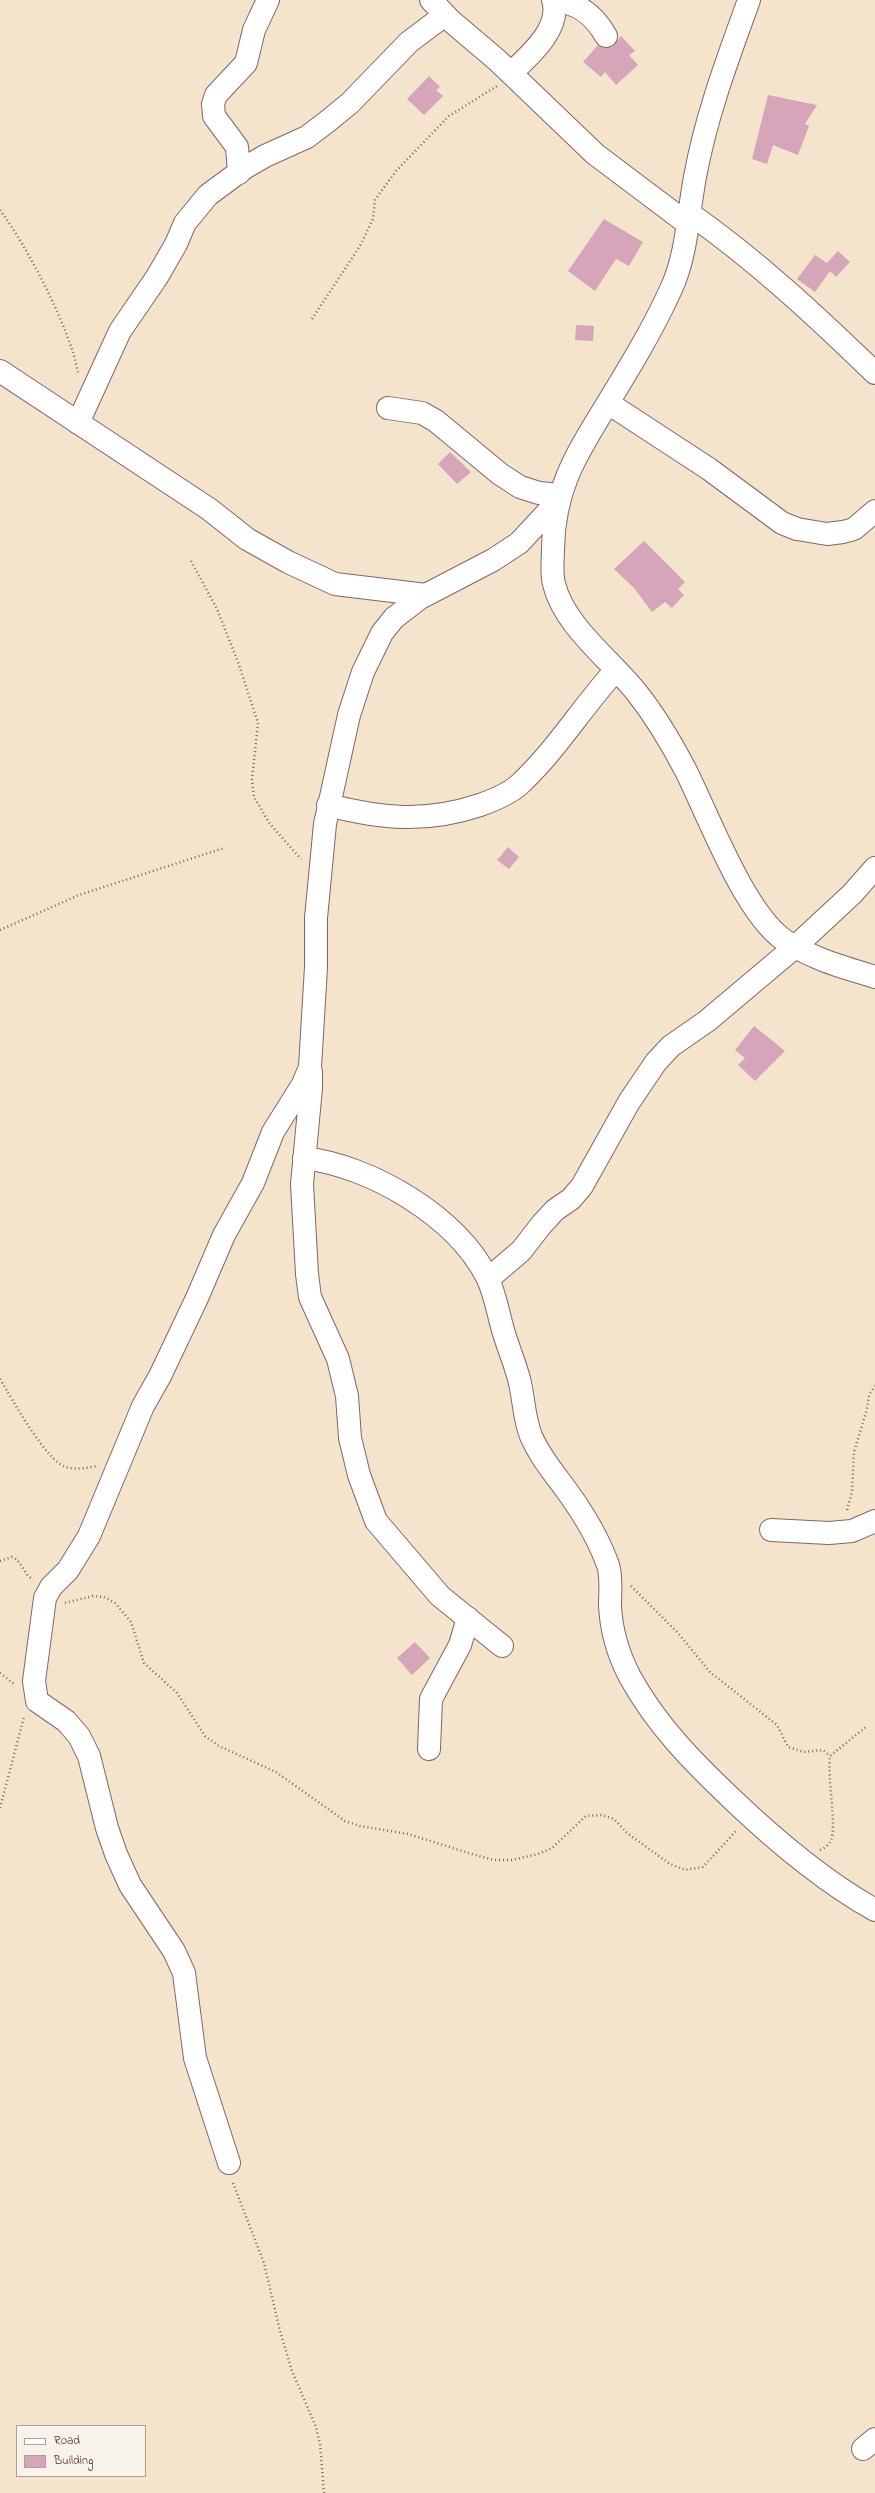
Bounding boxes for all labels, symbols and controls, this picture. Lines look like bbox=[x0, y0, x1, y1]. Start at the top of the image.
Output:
legend bbox=[16, 2425, 146, 2477]
text: Road bbox=[54, 2432, 80, 2450]
text: Building bbox=[54, 2452, 93, 2470]

